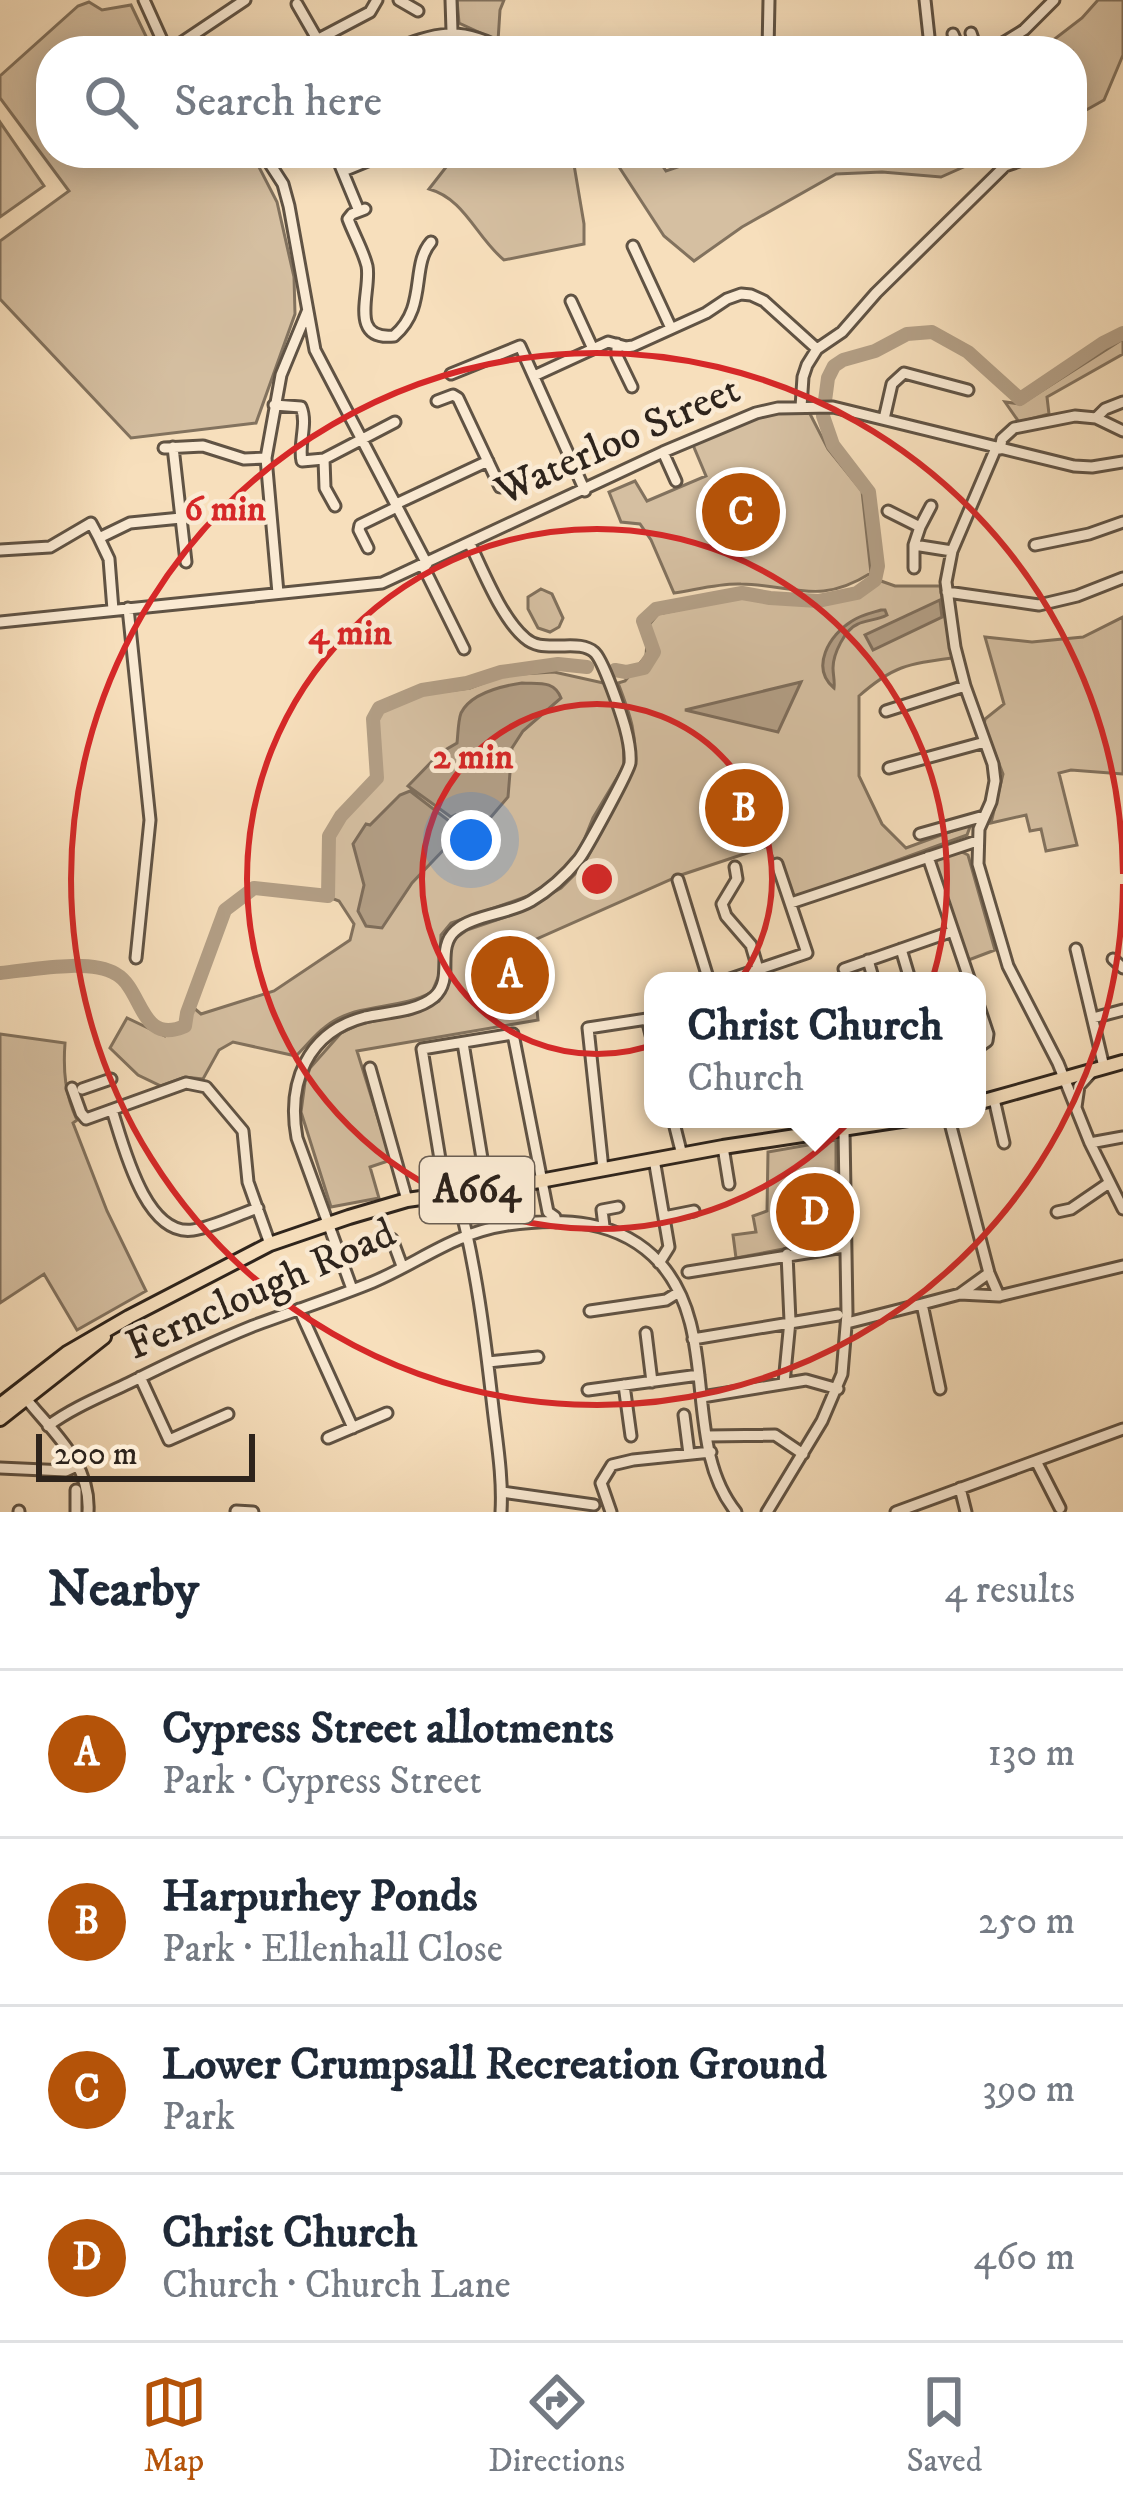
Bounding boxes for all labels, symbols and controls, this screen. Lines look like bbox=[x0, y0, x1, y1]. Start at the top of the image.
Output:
search box bbox=[36, 36, 1087, 168]
icon: search bbox=[78, 69, 144, 135]
text: Search here bbox=[174, 74, 382, 130]
street label: Waterloo Street bbox=[487, 364, 748, 518]
pin: C bbox=[702, 467, 780, 557]
text: 6 min bbox=[184, 487, 266, 532]
text: 4 min bbox=[308, 611, 392, 656]
text: 2 min bbox=[433, 735, 513, 780]
pin: B bbox=[705, 763, 783, 853]
your location bbox=[441, 810, 501, 870]
centre of rings bbox=[576, 858, 618, 900]
pin: A bbox=[471, 930, 549, 1020]
popup bbox=[644, 972, 986, 1128]
text: Christ Church bbox=[687, 998, 943, 1054]
text: Church bbox=[687, 1054, 804, 1103]
road number: A664 bbox=[420, 1157, 534, 1223]
pin: D bbox=[776, 1167, 854, 1257]
street label: Fernclough Road bbox=[118, 1207, 404, 1373]
scale bar bbox=[36, 1428, 255, 1481]
text: 200 m bbox=[54, 1434, 138, 1475]
text: Nearby bbox=[48, 1558, 199, 1622]
text: 4 results bbox=[945, 1566, 1075, 1615]
text: Cypress Street allotments bbox=[162, 1701, 614, 1757]
text: A bbox=[75, 1729, 99, 1778]
text: 130 m bbox=[987, 1729, 1075, 1778]
text: Park · Cypress Street bbox=[162, 1757, 482, 1806]
text: Harpurhey Ponds bbox=[162, 1869, 478, 1925]
text: B bbox=[75, 1897, 99, 1946]
text: 250 m bbox=[978, 1897, 1075, 1946]
text: Park · Ellenhall Close bbox=[162, 1925, 503, 1974]
text: Lower Crumpsall Recreation Ground bbox=[162, 2037, 826, 2093]
text: C bbox=[74, 2065, 100, 2114]
text: 390 m bbox=[982, 2065, 1075, 2114]
text: Park bbox=[162, 2093, 235, 2142]
text: Christ Church bbox=[162, 2205, 418, 2261]
text: D bbox=[72, 2233, 102, 2282]
text: 460 m bbox=[974, 2233, 1075, 2282]
text: Church · Church Lane bbox=[162, 2261, 511, 2310]
tab: Map bbox=[141, 2369, 207, 2482]
tab: Directions bbox=[488, 2369, 625, 2482]
tab: Saved bbox=[906, 2369, 982, 2482]

